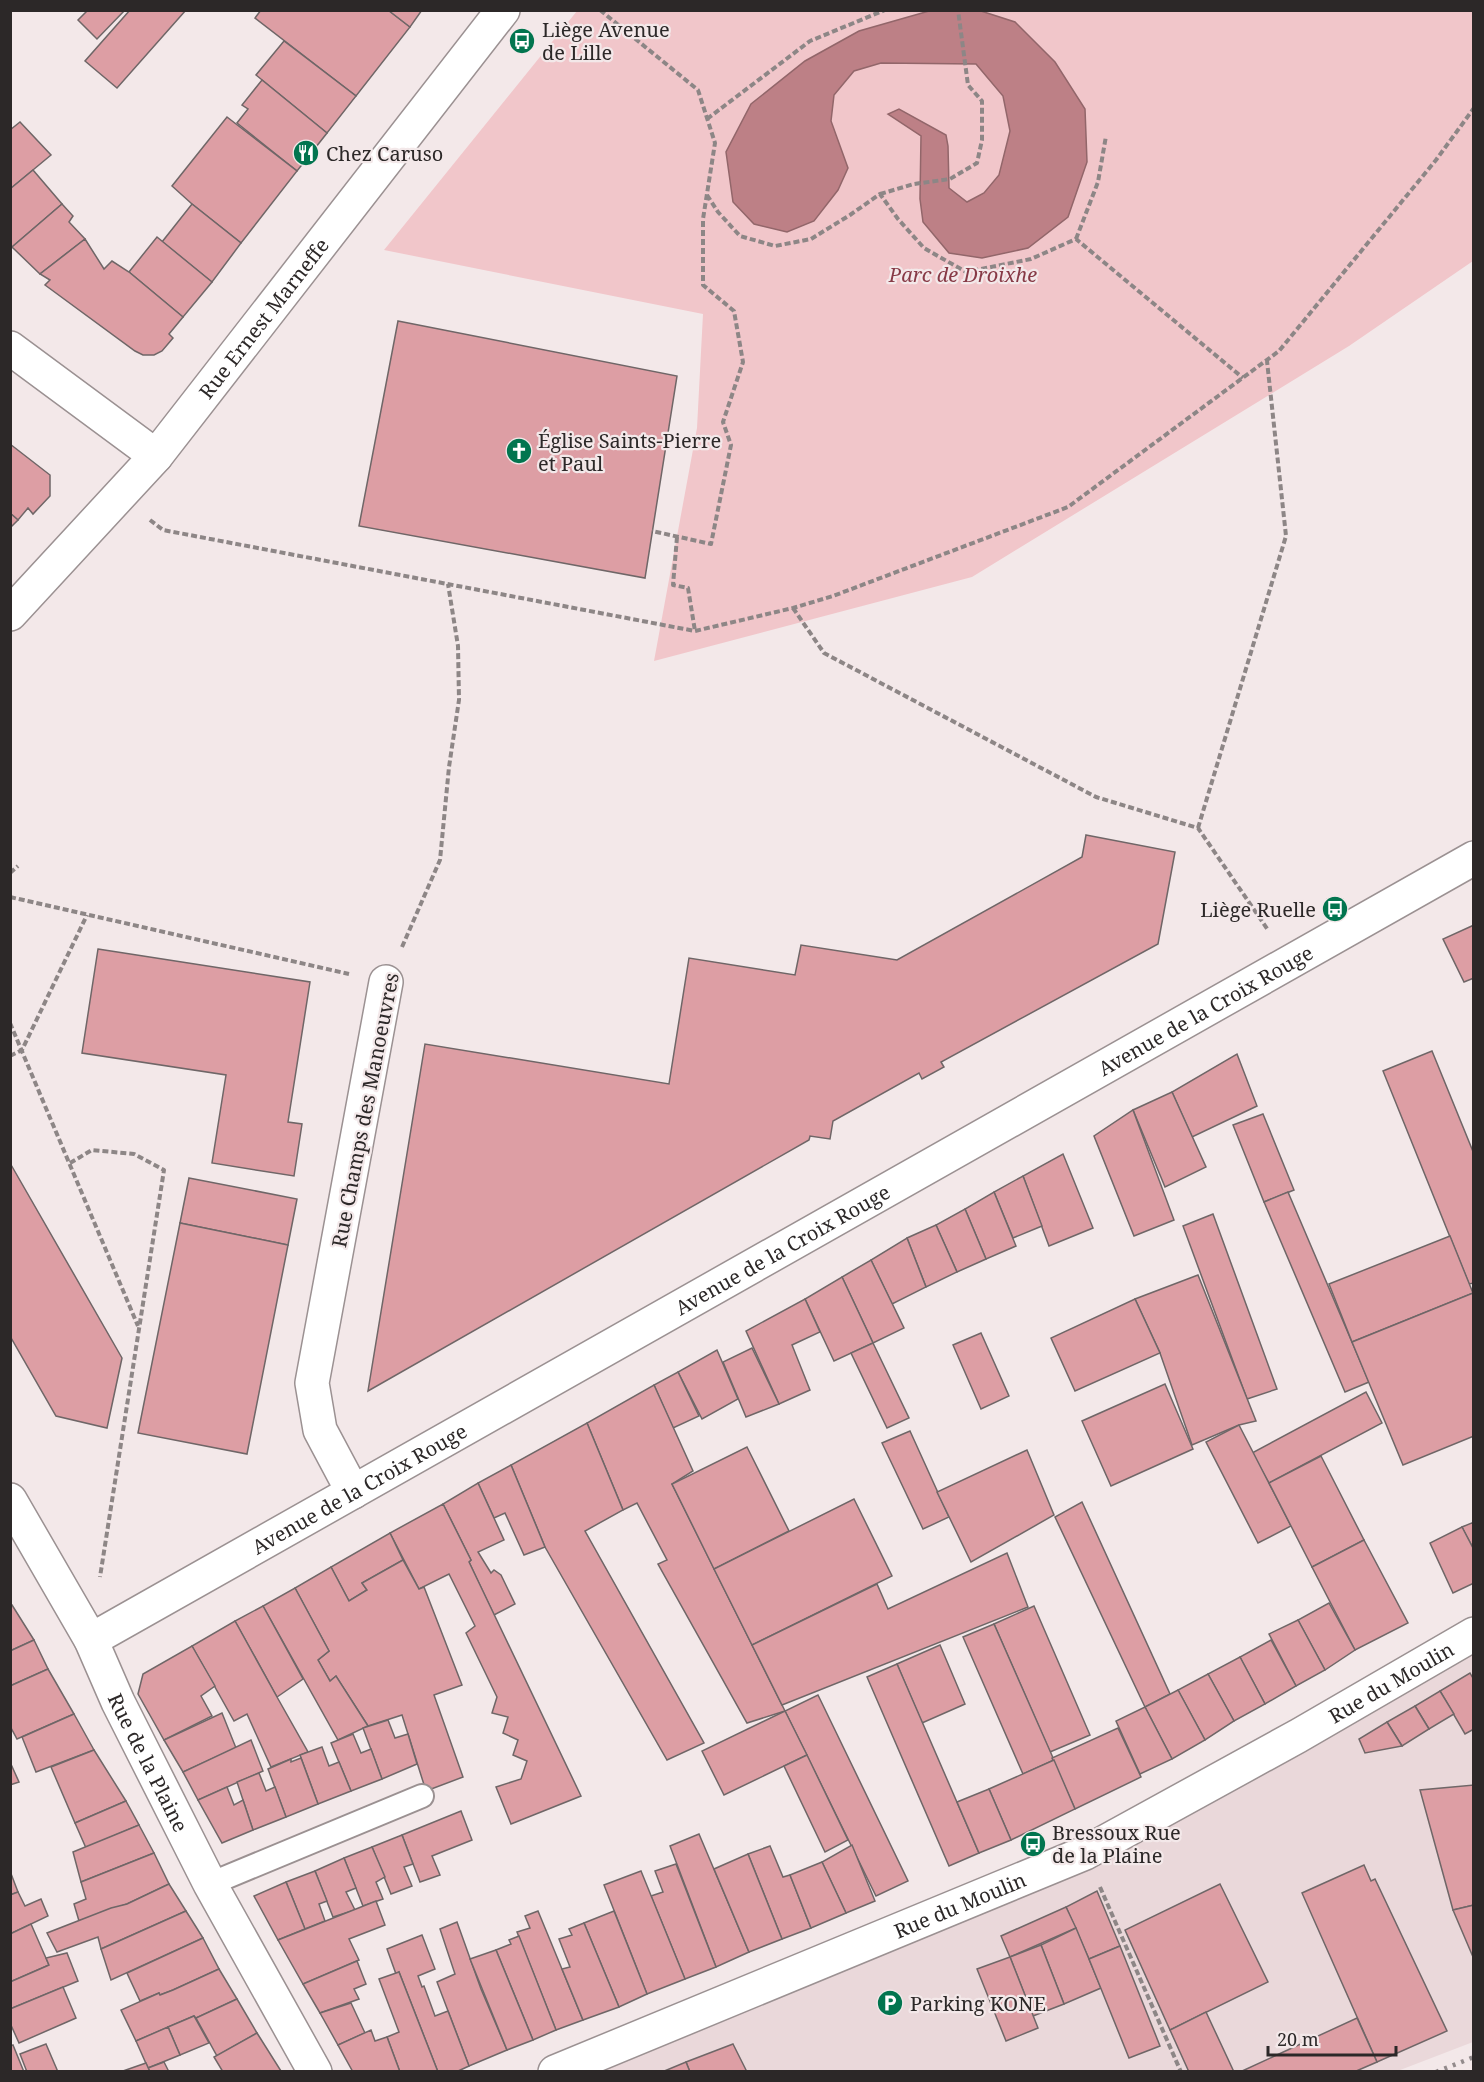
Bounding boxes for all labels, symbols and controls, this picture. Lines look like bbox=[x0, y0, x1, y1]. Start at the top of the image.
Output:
place label: Liège Avenue de Lille bbox=[542, 16, 670, 66]
bus stop icon: Liège Avenue de Lille bbox=[507, 26, 537, 56]
restaurant icon: Chez Caruso bbox=[291, 138, 321, 168]
place label: Chez Caruso bbox=[326, 140, 443, 167]
street label: Rue Ernest Marneffe bbox=[192, 232, 334, 404]
park label: Parc de Droixhe bbox=[888, 261, 1037, 288]
place label: Église Saints-Pierre et Paul bbox=[538, 427, 721, 477]
church icon: Église Saints-Pierre et Paul bbox=[504, 436, 534, 466]
bus stop icon: Liège Ruelle bbox=[1320, 894, 1350, 924]
place label: Liège Ruelle bbox=[1200, 896, 1316, 923]
street label: Avenue de la Croix Rouge bbox=[1093, 938, 1318, 1081]
street label: Rue Champs des Manoeuvres bbox=[325, 970, 405, 1250]
street label: Avenue de la Croix Rouge bbox=[670, 1178, 895, 1321]
street label: Avenue de la Croix Rouge bbox=[247, 1417, 471, 1560]
street label: Rue du Moulin bbox=[1323, 1635, 1459, 1729]
street label: Rue de la Plaine bbox=[102, 1689, 195, 1836]
place label: Bressoux Rue de la Plaine bbox=[1052, 1819, 1181, 1869]
bus stop icon: Bressoux Rue de la Plaine bbox=[1018, 1829, 1048, 1859]
street label: Rue du Moulin bbox=[890, 1865, 1030, 1944]
parking icon: Parking KONE bbox=[875, 1988, 905, 2018]
place label: Parking KONE bbox=[910, 1990, 1046, 2017]
scale bar bbox=[1268, 2019, 1396, 2057]
text: 20 m bbox=[1277, 2027, 1319, 2051]

